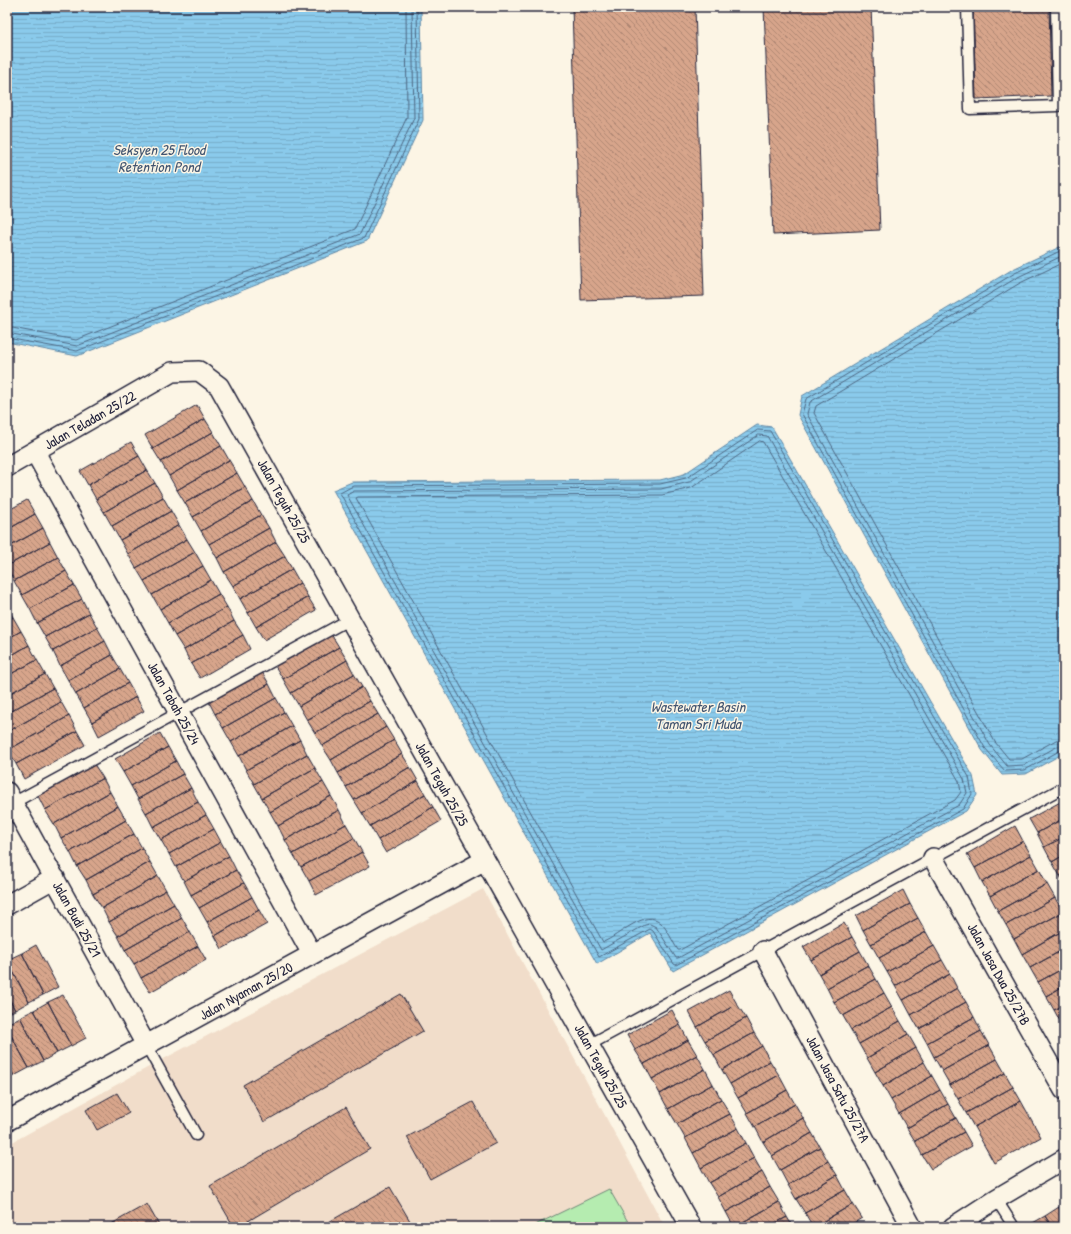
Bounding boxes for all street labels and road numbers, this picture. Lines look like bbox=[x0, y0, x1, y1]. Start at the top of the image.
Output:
street label: Jalan Teladan 25/22 bbox=[41, 385, 139, 453]
street label: Jalan Teguh 25/25 bbox=[253, 455, 315, 547]
street label: Jalan Tabah 25/24 bbox=[144, 658, 205, 748]
street label: Jalan Teguh 25/25 bbox=[411, 738, 473, 830]
street label: Jalan Budi 25/21 bbox=[49, 877, 106, 960]
street label: Jalan Jasa Dua 25/27B bbox=[963, 919, 1035, 1028]
street label: Jalan Nyaman 25/20 bbox=[196, 957, 296, 1025]
street label: Jalan Teguh 25/25 bbox=[570, 1020, 632, 1112]
street label: Jalan Jasa Satu 25/27A bbox=[802, 1032, 875, 1146]

